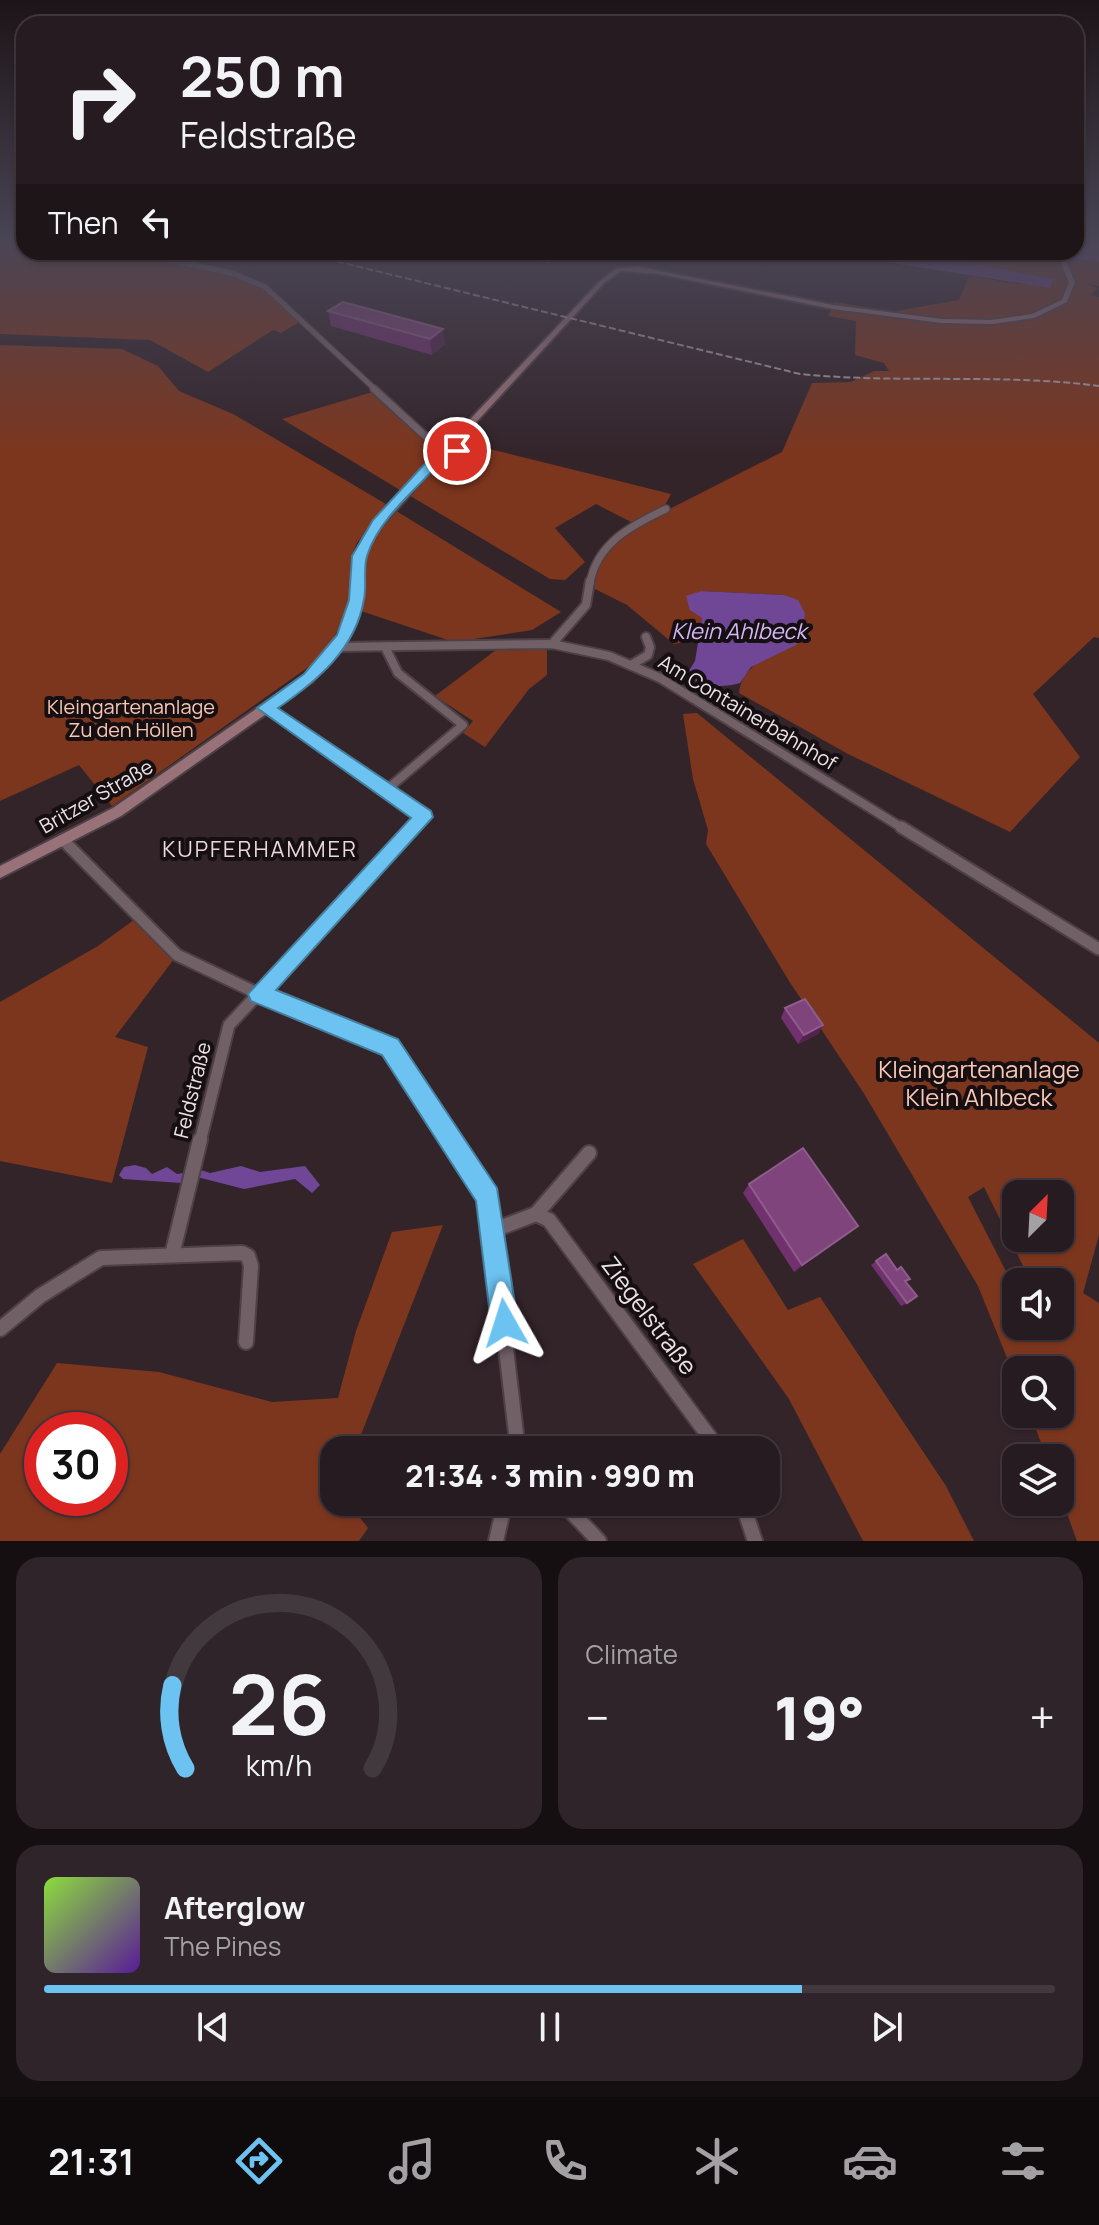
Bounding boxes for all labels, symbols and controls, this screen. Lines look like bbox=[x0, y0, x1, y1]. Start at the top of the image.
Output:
text: 250 m bbox=[180, 37, 345, 114]
icon: right bbox=[48, 48, 152, 152]
text: Feldstraße bbox=[180, 110, 357, 159]
icon: left bbox=[135, 200, 179, 244]
text: Then bbox=[48, 202, 119, 243]
pin bbox=[423, 417, 491, 485]
icon: arrive bbox=[435, 429, 479, 473]
water label: Klein Ahlbeck bbox=[672, 616, 809, 646]
street label: Am Containerbahnhof bbox=[654, 648, 842, 776]
park label: Kleingartenanlage Zu den Höllen bbox=[47, 693, 215, 743]
street label: Britzer Straße bbox=[34, 753, 158, 839]
district label: KUPFERHAMMER bbox=[162, 834, 358, 864]
street label: Feldstraße bbox=[167, 1039, 217, 1141]
park label: Kleingartenanlage Klein Ahlbeck bbox=[878, 1052, 1080, 1113]
north arrow bbox=[1002, 1180, 1074, 1252]
map controls bbox=[1002, 1180, 1074, 1516]
street label: Ziegelstraße bbox=[595, 1249, 705, 1381]
button: sound bbox=[1002, 1268, 1074, 1340]
position arrow bbox=[463, 1281, 547, 1365]
button: search bbox=[1002, 1356, 1074, 1428]
speed limit sign: 30 bbox=[24, 1412, 128, 1516]
button: layers bbox=[1002, 1444, 1074, 1516]
text: 21:34 · 3 min · 990 m bbox=[405, 1455, 695, 1496]
text: Climate bbox=[586, 1636, 678, 1672]
text: 26 bbox=[228, 1646, 329, 1760]
text: 19° bbox=[774, 1676, 865, 1758]
text: − bbox=[586, 1687, 609, 1747]
text: + bbox=[1030, 1687, 1055, 1747]
text: km/h bbox=[246, 1746, 312, 1785]
text: Afterglow bbox=[164, 1887, 305, 1928]
text: The Pines bbox=[164, 1928, 281, 1964]
icon: previous bbox=[191, 2005, 235, 2049]
icon: pause bbox=[528, 2005, 572, 2049]
icon: next bbox=[865, 2005, 909, 2049]
icon: directions bbox=[231, 2133, 287, 2189]
icon: music bbox=[384, 2133, 440, 2189]
icon: phone bbox=[537, 2133, 593, 2189]
icon: climate bbox=[689, 2133, 745, 2189]
icon: car bbox=[842, 2133, 898, 2189]
icon: filters bbox=[995, 2133, 1051, 2189]
text: 21:31 bbox=[48, 2137, 135, 2186]

